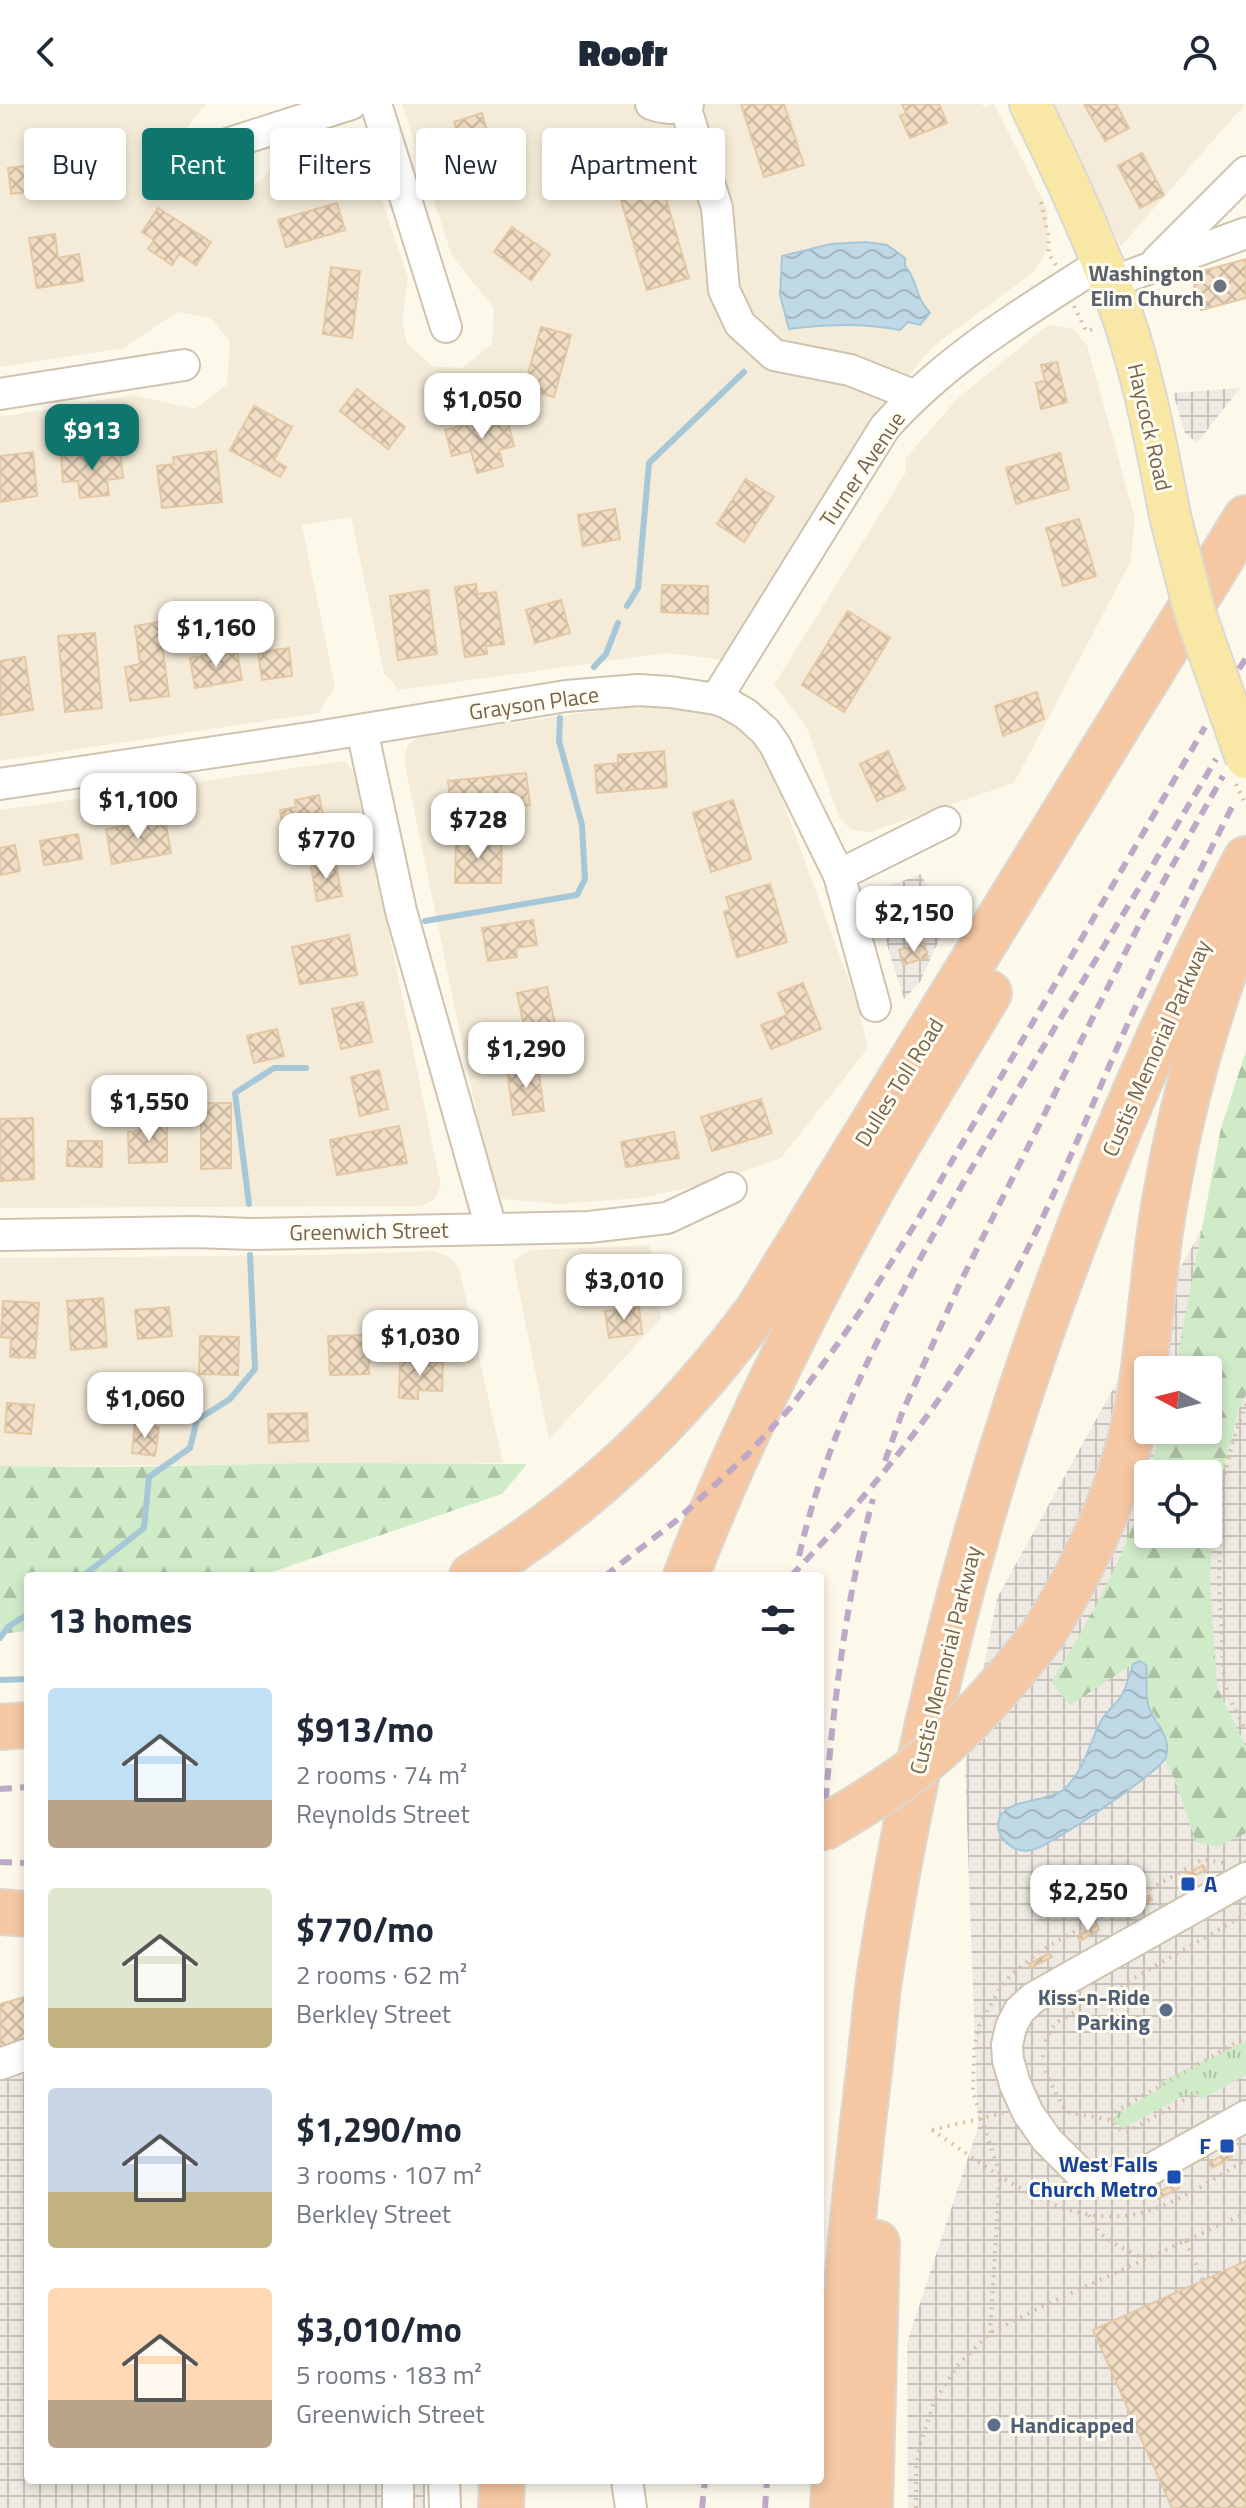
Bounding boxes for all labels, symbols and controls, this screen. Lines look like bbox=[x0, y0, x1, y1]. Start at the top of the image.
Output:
text: Roofr bbox=[579, 25, 667, 80]
icon: back bbox=[24, 30, 68, 74]
icon: person bbox=[1178, 30, 1222, 74]
chip: Buy bbox=[24, 128, 126, 200]
chip: Rent bbox=[142, 128, 254, 200]
chip: Filters bbox=[270, 128, 400, 200]
chip: New bbox=[416, 128, 526, 200]
chip: Apartment bbox=[542, 128, 725, 200]
place label: Washington Elim Church bbox=[1089, 256, 1204, 315]
marker: Washington Elim Church bbox=[1211, 277, 1229, 295]
street label: Haycock Road bbox=[1119, 360, 1181, 494]
pin: $1,050 bbox=[417, 373, 547, 441]
text: $1,050 bbox=[442, 379, 522, 418]
pin: $913 bbox=[45, 404, 139, 472]
street label: Turner Avenue bbox=[811, 404, 913, 534]
text: $913 bbox=[63, 410, 121, 449]
pin: $1,160 bbox=[151, 601, 281, 669]
text: $1,160 bbox=[176, 607, 256, 646]
street label: Grayson Place bbox=[467, 677, 601, 729]
pin: $1,100 bbox=[73, 773, 203, 841]
text: $1,100 bbox=[98, 779, 178, 818]
pin: $728 bbox=[431, 793, 525, 861]
text: $728 bbox=[449, 799, 507, 838]
pin: $770 bbox=[279, 813, 373, 881]
text: $770 bbox=[297, 819, 355, 858]
pin: $2,150 bbox=[849, 886, 979, 954]
text: $2,150 bbox=[874, 892, 954, 931]
street label: Custis Memorial Parkway bbox=[1093, 934, 1219, 1162]
street label: Dulles Toll Road bbox=[846, 1011, 952, 1153]
pin: $1,290 bbox=[461, 1022, 591, 1090]
text: $1,290 bbox=[486, 1028, 566, 1067]
pin: $1,550 bbox=[84, 1075, 214, 1143]
text: $1,550 bbox=[109, 1081, 189, 1120]
street label: Greenwich Street bbox=[289, 1213, 449, 1249]
pin: $3,010 bbox=[559, 1254, 689, 1322]
text: $3,010 bbox=[584, 1260, 664, 1299]
pin: $1,030 bbox=[355, 1310, 485, 1378]
text: $1,030 bbox=[380, 1316, 460, 1355]
north arrow bbox=[1134, 1356, 1222, 1444]
map controls bbox=[1134, 1356, 1222, 1548]
pin: $1,060 bbox=[80, 1372, 210, 1440]
text: $1,060 bbox=[105, 1378, 185, 1417]
button: locate bbox=[1134, 1460, 1222, 1548]
street label: Custis Memorial Parkway bbox=[900, 1542, 990, 1778]
text: 13 homes bbox=[48, 1594, 192, 1646]
icon: filters bbox=[756, 1598, 800, 1642]
text: $913/mo bbox=[296, 1703, 434, 1755]
icon: home bbox=[112, 1720, 208, 1816]
text: 2 rooms · 74 m² bbox=[296, 1755, 467, 1794]
text: Reynolds Street bbox=[296, 1794, 470, 1833]
pin: $2,250 bbox=[1023, 1865, 1153, 1933]
place label: A bbox=[1204, 1867, 1217, 1901]
text: $2,250 bbox=[1048, 1871, 1128, 1910]
marker: A bbox=[1179, 1875, 1197, 1893]
text: $770/mo bbox=[296, 1903, 434, 1955]
icon: home bbox=[112, 1920, 208, 2016]
text: 2 rooms · 62 m² bbox=[296, 1955, 467, 1994]
place label: Kiss-n-Ride Parking bbox=[1038, 1980, 1150, 2039]
text: Berkley Street bbox=[296, 1994, 451, 2033]
marker: Kiss-n-Ride Parking bbox=[1157, 2001, 1175, 2019]
text: $1,290/mo bbox=[296, 2103, 462, 2155]
icon: home bbox=[112, 2120, 208, 2216]
place label: F bbox=[1199, 2129, 1211, 2163]
marker: F bbox=[1218, 2137, 1236, 2155]
place label: West Falls Church Metro bbox=[1029, 2147, 1158, 2206]
text: 3 rooms · 107 m² bbox=[296, 2155, 482, 2194]
marker: West Falls Church Metro bbox=[1165, 2168, 1183, 2186]
text: Berkley Street bbox=[296, 2194, 451, 2233]
text: $3,010/mo bbox=[296, 2303, 462, 2355]
icon: home bbox=[112, 2320, 208, 2416]
text: 5 rooms · 183 m² bbox=[296, 2355, 482, 2394]
text: Greenwich Street bbox=[296, 2394, 484, 2433]
place label: Handicapped bbox=[1010, 2408, 1134, 2442]
marker: Handicapped bbox=[985, 2416, 1003, 2434]

